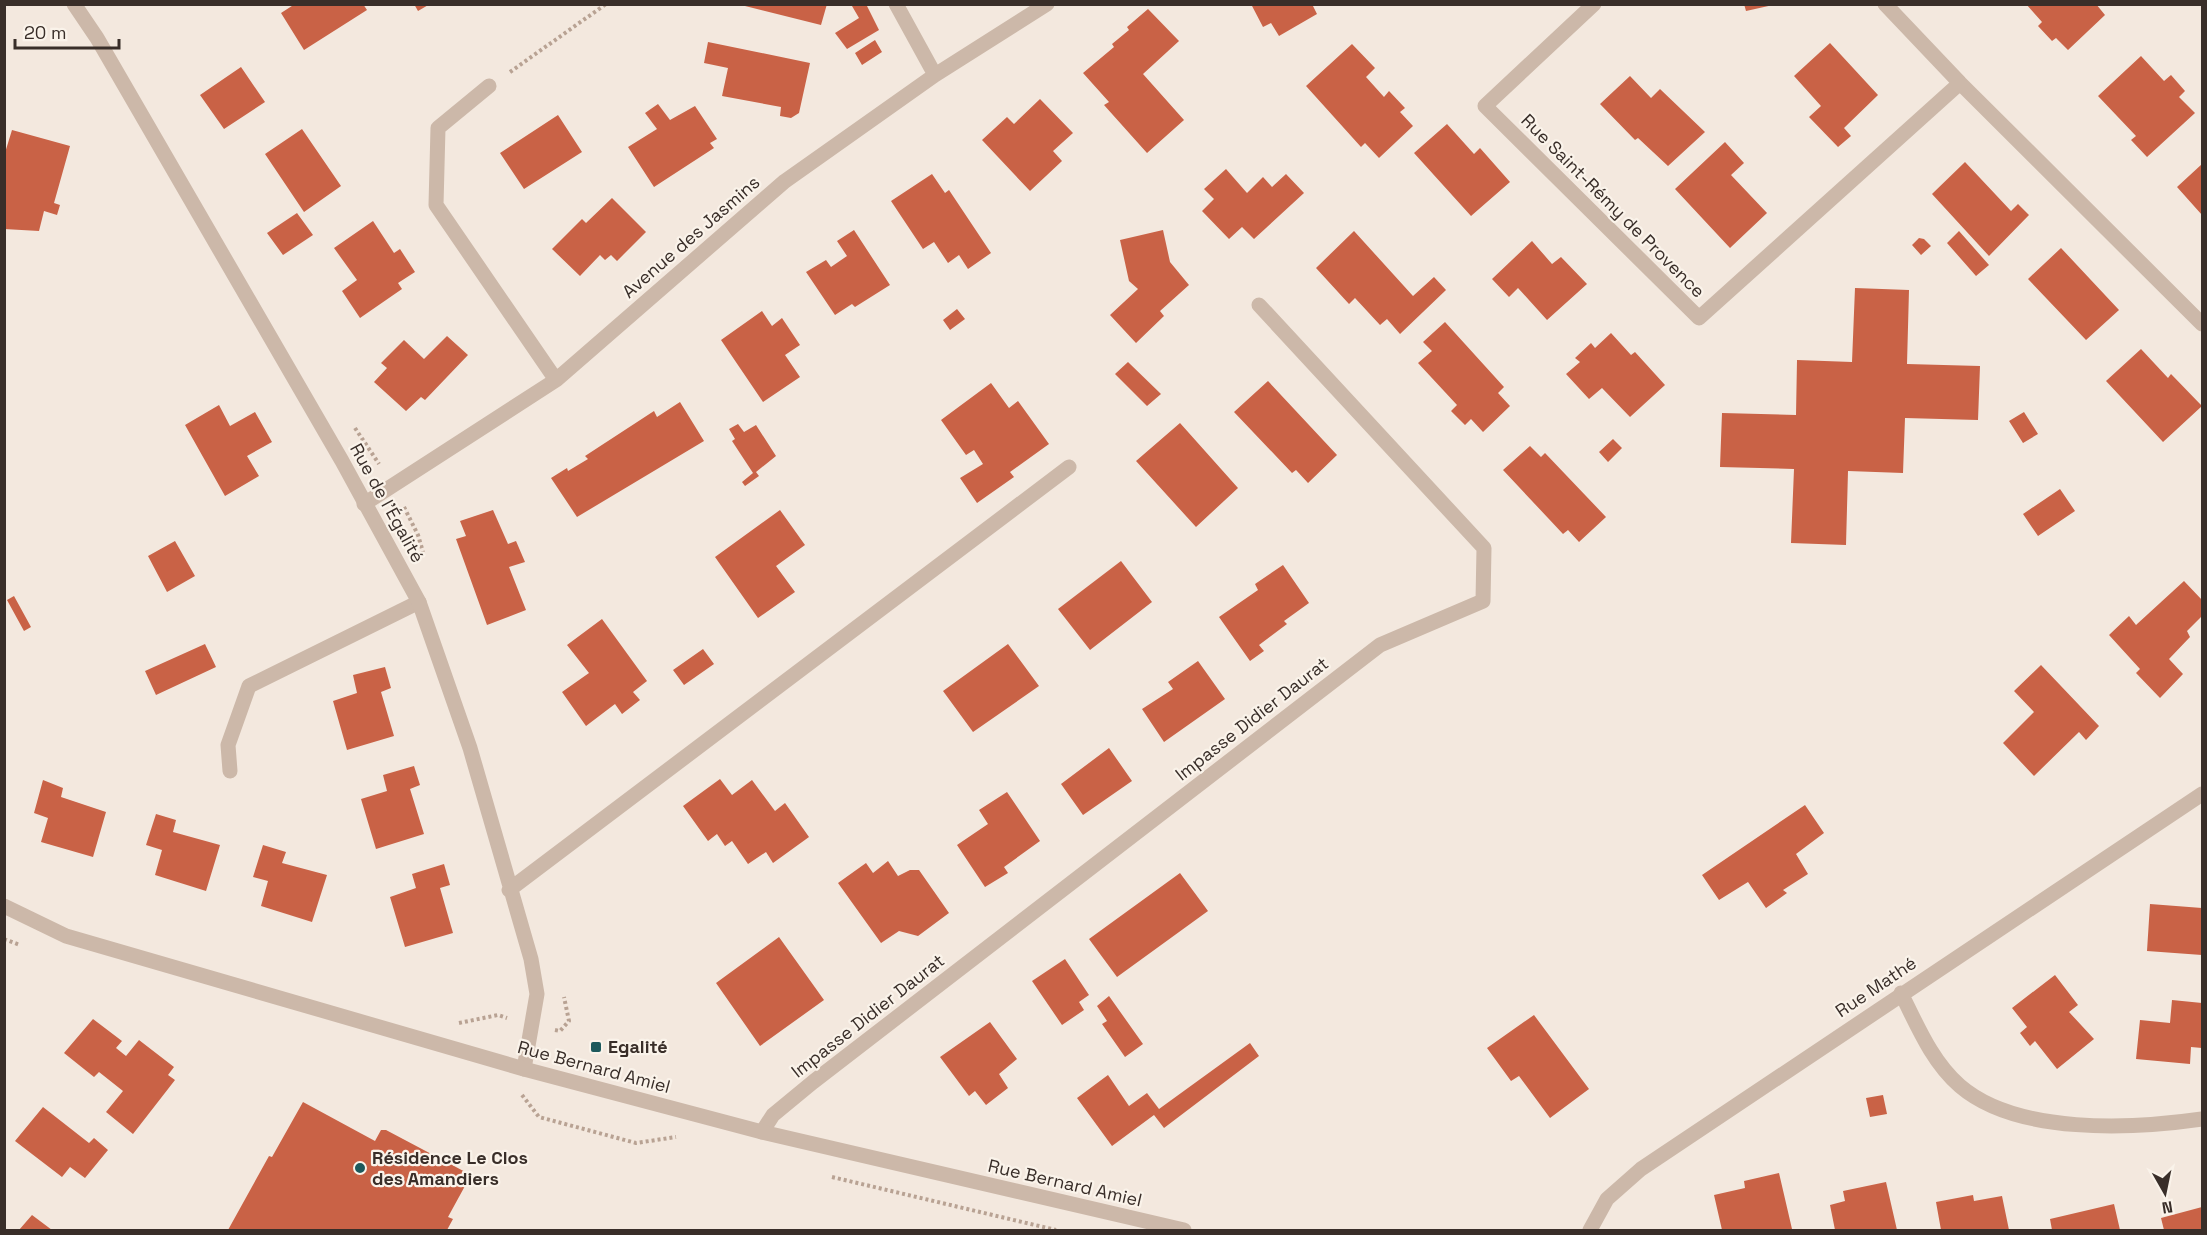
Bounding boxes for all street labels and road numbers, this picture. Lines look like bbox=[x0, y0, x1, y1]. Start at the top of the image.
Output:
street label: Rue Saint-Rémy de Provence bbox=[1517, 109, 1710, 302]
street label: Avenue des Jasmins bbox=[617, 171, 764, 303]
street label: Rue de l'Égalité bbox=[345, 439, 430, 566]
street label: Impasse Didier Daurat bbox=[1171, 652, 1333, 786]
street label: Impasse Didier Daurat bbox=[787, 949, 949, 1083]
street label: Rue Mathé bbox=[1831, 951, 1921, 1022]
street label: Rue Bernard Amiel bbox=[515, 1035, 673, 1098]
street label: Rue Bernard Amiel bbox=[986, 1154, 1144, 1211]

